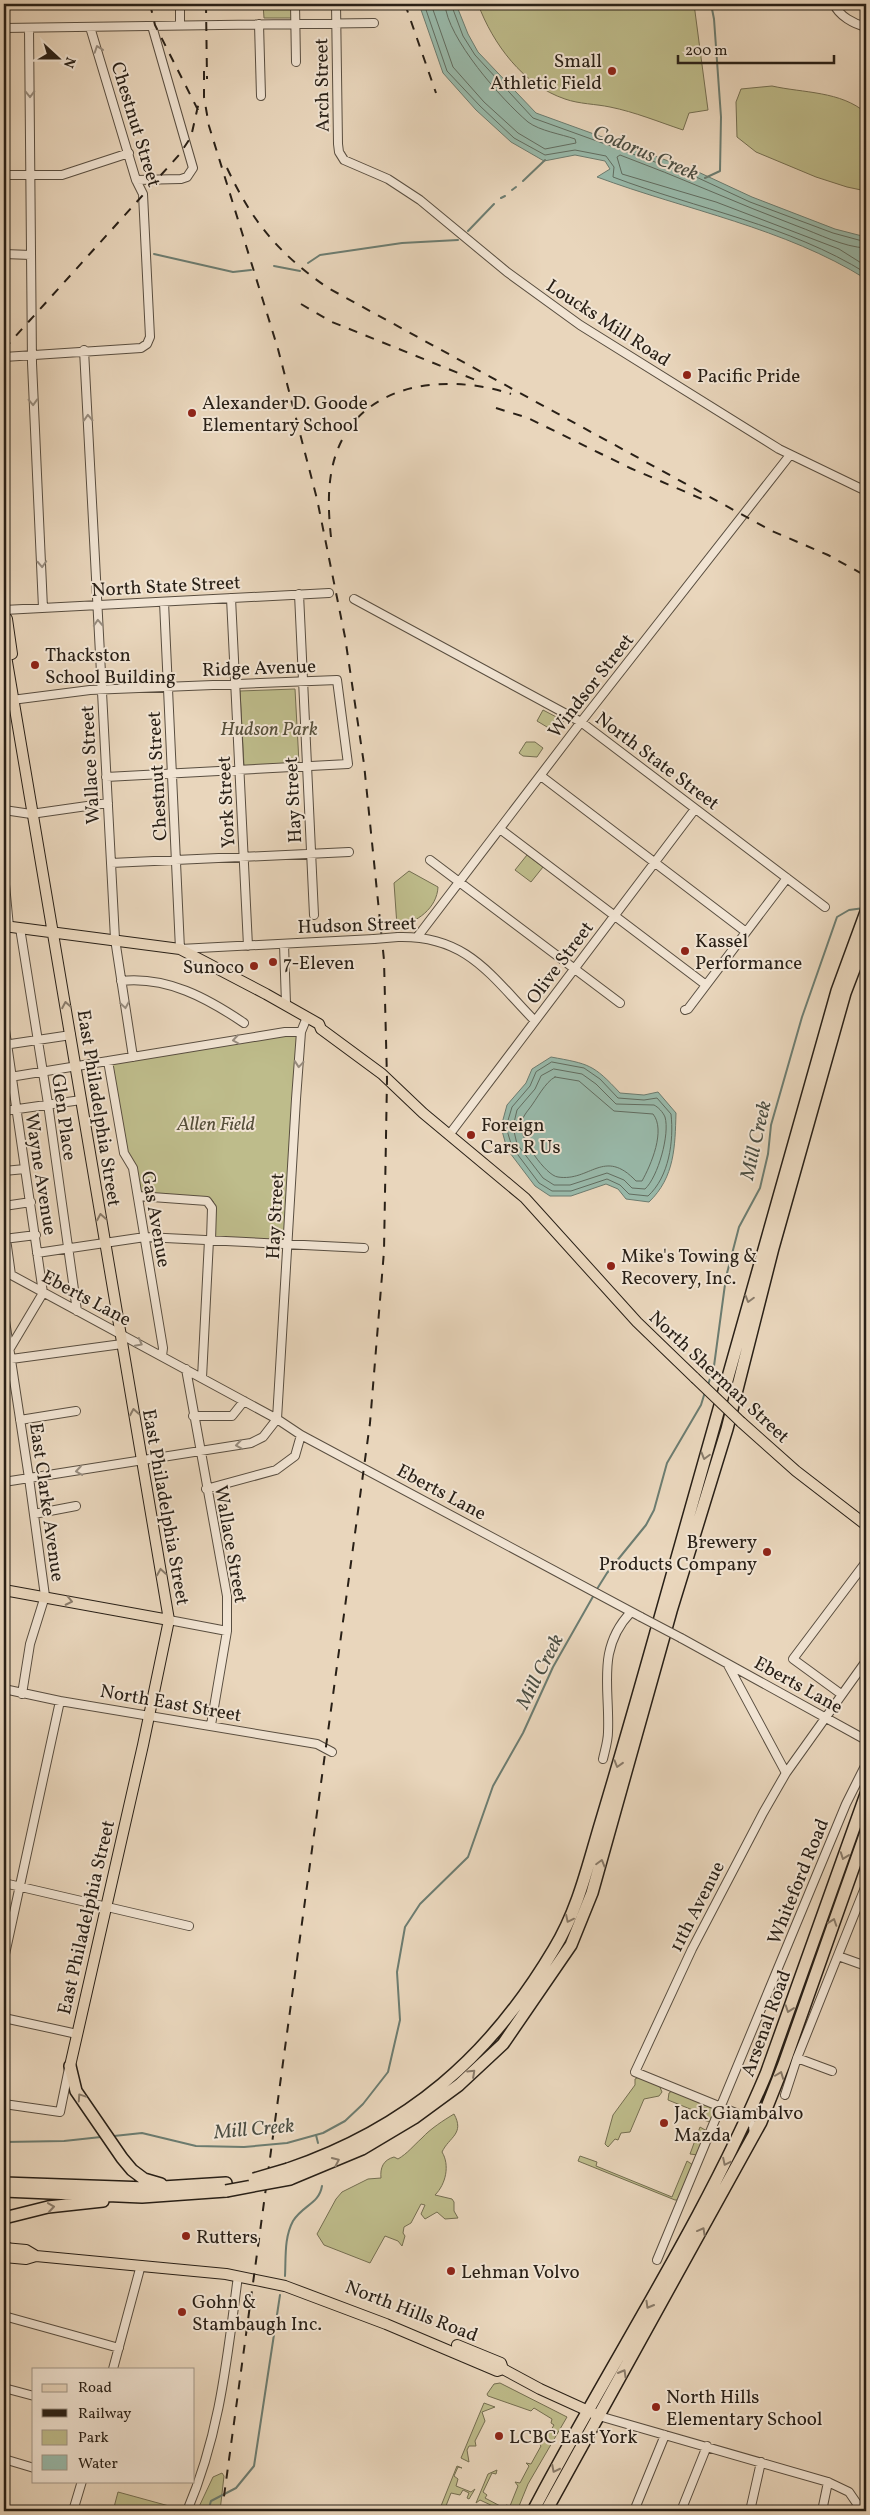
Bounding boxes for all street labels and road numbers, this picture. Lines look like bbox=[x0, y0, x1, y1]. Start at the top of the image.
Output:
street label: Arch Street bbox=[309, 37, 337, 132]
street label: Chestnut Street bbox=[104, 59, 167, 191]
street label: Loucks Mill Road bbox=[541, 274, 675, 374]
street label: North State Street bbox=[91, 570, 242, 604]
street label: Windsor Street bbox=[543, 628, 641, 744]
street label: Ridge Avenue bbox=[202, 654, 317, 684]
street label: Wallace Street bbox=[75, 704, 107, 825]
street label: North State Street bbox=[589, 706, 725, 817]
street label: Chestnut Street bbox=[142, 710, 174, 841]
street label: York Street bbox=[212, 755, 242, 849]
street label: Hay Street bbox=[279, 756, 309, 844]
street label: Hudson Street bbox=[297, 911, 417, 941]
street label: Olive Street bbox=[521, 916, 601, 1010]
street label: East Philadelphia Street bbox=[70, 1008, 126, 1209]
street label: Glen Place bbox=[44, 1072, 82, 1162]
street label: Wayne Avenue bbox=[18, 1111, 63, 1237]
street label: Gas Avenue bbox=[134, 1169, 176, 1270]
street label: Hay Street bbox=[261, 1172, 291, 1260]
street label: Eberts Lane bbox=[37, 1264, 135, 1333]
street label: North Sherman Street bbox=[642, 1305, 795, 1450]
street label: East Philadelphia Street bbox=[135, 1407, 195, 1608]
street label: East Clarke Avenue bbox=[22, 1421, 70, 1583]
street label: Eberts Lane bbox=[392, 1458, 490, 1527]
street label: Wallace Street bbox=[207, 1483, 253, 1606]
street label: Eberts Lane bbox=[749, 1651, 847, 1721]
street label: North East Street bbox=[98, 1679, 244, 1729]
street label: Whiteford Road bbox=[762, 1815, 836, 1948]
street label: East Philadelphia Street bbox=[52, 1817, 122, 2017]
street label: 11th Avenue bbox=[664, 1857, 732, 1957]
street label: Arsenal Road bbox=[736, 1967, 798, 2081]
street label: North Hills Road bbox=[341, 2275, 481, 2349]

